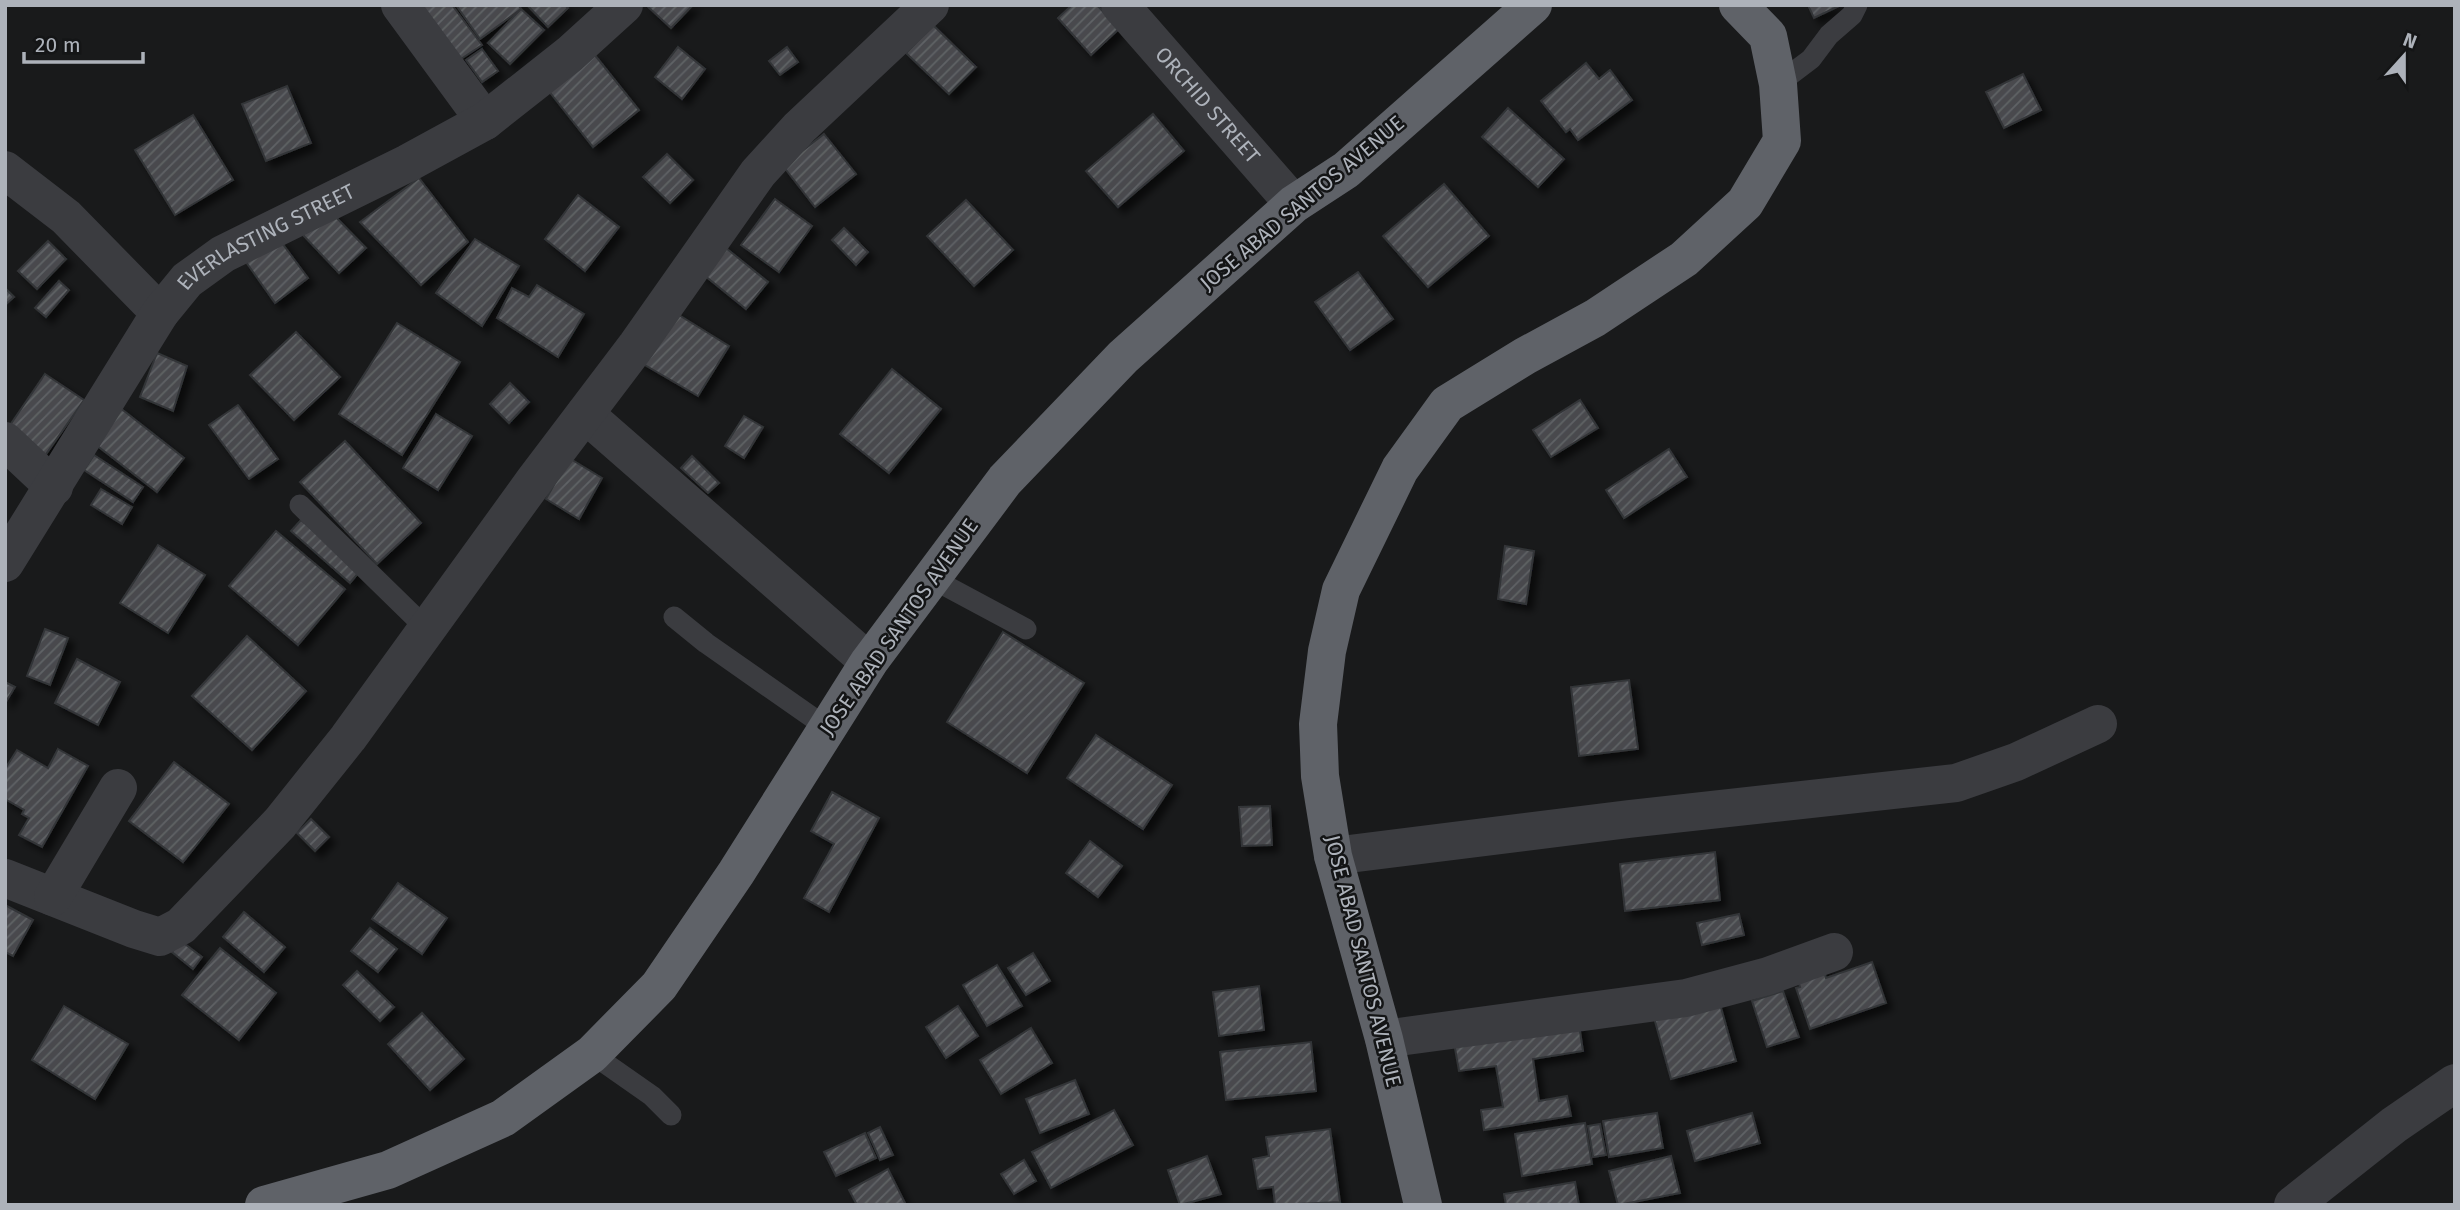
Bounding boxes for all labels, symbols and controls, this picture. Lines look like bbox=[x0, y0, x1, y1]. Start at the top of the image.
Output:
scale bar bbox=[24, 21, 144, 65]
north arrow bbox=[2369, 21, 2439, 91]
text: N bbox=[2400, 28, 2420, 54]
text: 20 m bbox=[35, 32, 81, 58]
street label: ORCHID STREET bbox=[1150, 41, 1266, 169]
street label: JOSE ABAD SANTOS AVENUE bbox=[1195, 110, 1409, 296]
street label: EVERLASTING STREET bbox=[171, 178, 359, 295]
street label: JOSE ABAD SANTOS AVENUE bbox=[814, 514, 984, 740]
street label: JOSE ABAD SANTOS AVENUE bbox=[1319, 832, 1407, 1090]

